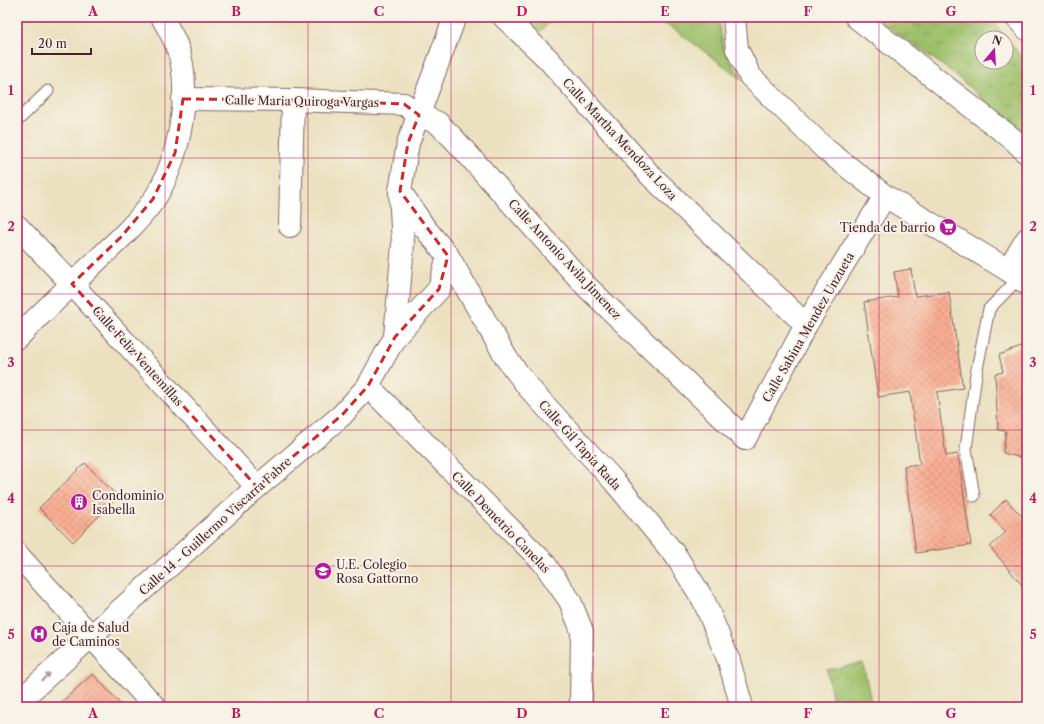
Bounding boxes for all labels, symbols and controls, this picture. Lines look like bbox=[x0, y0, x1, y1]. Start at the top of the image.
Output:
text: A bbox=[87, 3, 99, 19]
text: B bbox=[231, 3, 241, 19]
text: C bbox=[374, 3, 384, 19]
text: D bbox=[516, 3, 528, 19]
text: E bbox=[660, 3, 670, 19]
text: F bbox=[804, 3, 813, 19]
text: G bbox=[945, 3, 957, 19]
scale bar bbox=[32, 30, 91, 56]
north arrow bbox=[974, 30, 1014, 70]
text: N bbox=[990, 32, 1004, 49]
text: 20 m bbox=[38, 36, 67, 51]
street label: Calle Martha Mendoza Loza bbox=[560, 75, 681, 204]
text: 1 bbox=[8, 82, 14, 98]
text: 1 bbox=[1030, 82, 1036, 98]
street label: Calle Maria Quiroga Vargas bbox=[225, 92, 379, 110]
street label: Calle Antonio Avila Jimenez bbox=[505, 196, 625, 322]
supermarket icon: Tienda de barrio bbox=[938, 217, 958, 237]
text: 2 bbox=[7, 218, 15, 234]
text: 2 bbox=[1029, 218, 1037, 234]
place label: Tienda de barrio bbox=[840, 220, 935, 235]
street label: Calle Sabina Mendez Unzueta bbox=[759, 249, 858, 405]
street label: Calle Feliz Ventemillas bbox=[89, 303, 187, 409]
text: 3 bbox=[7, 354, 15, 370]
text: 3 bbox=[1029, 354, 1037, 370]
street label: Calle Gil Tapia Rada bbox=[536, 397, 625, 494]
street label: Calle 14 - Guillermo Viscarra Fabre bbox=[136, 453, 294, 598]
street label: Calle Demetrio Canelas bbox=[449, 468, 553, 576]
place label: Condominio Isabella bbox=[92, 488, 164, 517]
text: 4 bbox=[7, 490, 15, 506]
text: 4 bbox=[1029, 490, 1037, 506]
building icon: Condominio Isabella bbox=[69, 492, 89, 512]
place label: U.E. Colegio Rosa Gattorno bbox=[336, 557, 418, 586]
school or university icon: U.E. Colegio Rosa Gattorno bbox=[313, 561, 333, 581]
place label: Caja de Salud de Caminos bbox=[52, 620, 130, 649]
hospital icon: Caja de Salud de Caminos bbox=[29, 624, 49, 644]
text: 5 bbox=[7, 626, 15, 642]
text: 5 bbox=[1029, 626, 1037, 642]
one-way arrow bbox=[41, 672, 52, 681]
text: A bbox=[87, 705, 99, 721]
text: B bbox=[231, 705, 241, 721]
text: C bbox=[374, 705, 384, 721]
text: D bbox=[516, 705, 528, 721]
text: E bbox=[660, 705, 670, 721]
text: F bbox=[804, 705, 813, 721]
text: G bbox=[945, 705, 957, 721]

